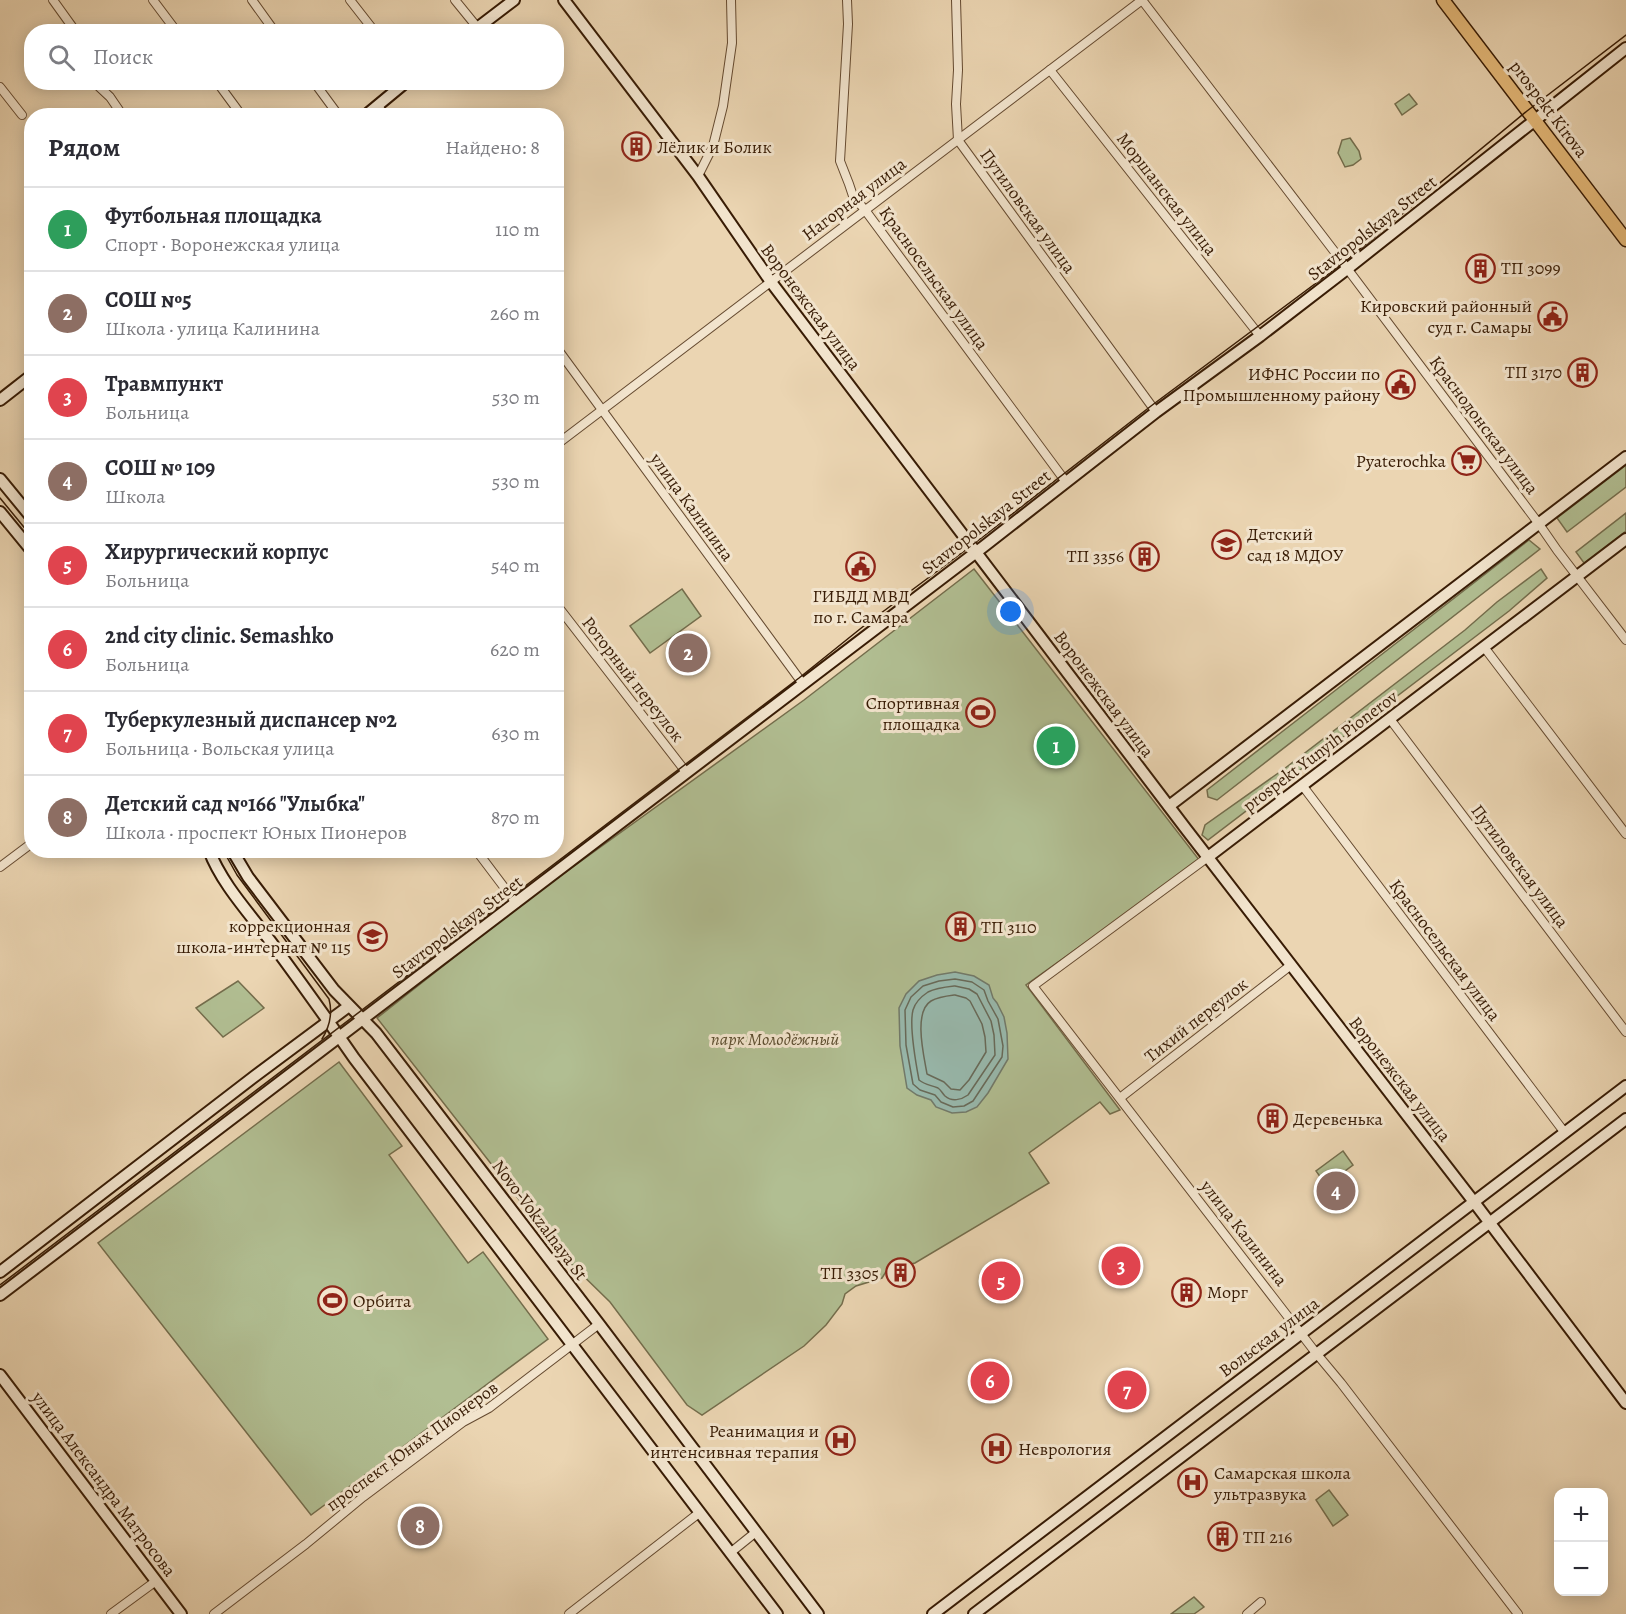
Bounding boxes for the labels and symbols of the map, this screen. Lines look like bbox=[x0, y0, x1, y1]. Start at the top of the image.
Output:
street label: prospekt Kirova bbox=[1504, 55, 1594, 163]
street label: Моршанская улица bbox=[1111, 127, 1223, 261]
building icon: Лёлик и Болик bbox=[620, 131, 652, 163]
place label: Лёлик и Болик bbox=[657, 135, 772, 159]
street label: Путиловская улица bbox=[975, 144, 1082, 279]
street label: Нагорная улица bbox=[797, 152, 912, 246]
street label: Stavropolskaya Street bbox=[1302, 170, 1442, 286]
street label: Красносельская улица bbox=[874, 201, 995, 355]
street label: Воронежская улица bbox=[755, 239, 867, 376]
building icon: ТП 3099 bbox=[1464, 252, 1496, 284]
place label: ТП 3099 bbox=[1501, 256, 1561, 280]
place label: Кировский районный суд г. Самары bbox=[1360, 294, 1532, 339]
public building icon: Кировский районный суд г. Самары bbox=[1537, 300, 1569, 332]
street label: Краснодонская улица bbox=[1424, 351, 1545, 500]
building icon: ТП 3170 bbox=[1567, 356, 1599, 388]
place label: ТП 3170 bbox=[1505, 360, 1562, 384]
place label: ИФНС России по Промышленному району bbox=[1183, 362, 1381, 407]
public building icon: ИФНС России по Промышленному району bbox=[1385, 368, 1417, 400]
supermarket icon: Pyaterochka bbox=[1451, 445, 1483, 477]
street label: улица Калинина bbox=[644, 447, 740, 567]
place label: Pyaterochka bbox=[1356, 449, 1447, 473]
street label: Stavropolskaya Street bbox=[916, 464, 1056, 580]
place label: Детский сад 18 МДОУ bbox=[1247, 522, 1344, 567]
school or university icon: Детский сад 18 МДОУ bbox=[1210, 528, 1242, 560]
building icon: ТП 3356 bbox=[1129, 540, 1161, 572]
place label: ТП 3356 bbox=[1067, 544, 1124, 568]
public building icon: ГИБДД МВД по г. Самара bbox=[845, 551, 877, 583]
place label: ГИБДД МВД по г. Самара bbox=[812, 584, 910, 629]
your location bbox=[996, 597, 1025, 626]
street label: Роторный переулок bbox=[576, 611, 690, 747]
street label: Воронежская улица bbox=[1048, 626, 1160, 763]
pin: 2 bbox=[668, 630, 708, 676]
street label: prospekt Yunyih Pionerov bbox=[1238, 684, 1403, 817]
place label: Спортивная площадка bbox=[866, 691, 961, 736]
sports icon: Спортивная площадка bbox=[965, 697, 997, 729]
pin: 1 bbox=[1036, 724, 1076, 768]
street label: Путиловская улица bbox=[1466, 799, 1575, 933]
street label: Stavropolskaya Street bbox=[387, 870, 527, 984]
street label: Красносельская улица bbox=[1384, 874, 1507, 1026]
building icon: ТП 3110 bbox=[944, 911, 976, 943]
place label: коррекционная школа-интернат № 115 bbox=[176, 914, 351, 959]
place label: ТП 3110 bbox=[981, 915, 1037, 939]
school or university icon: коррекционная школа-интернат № 115 bbox=[356, 920, 388, 952]
street label: Тихий переулок bbox=[1139, 972, 1253, 1068]
street label: Воронежская улица bbox=[1343, 1011, 1457, 1147]
park label: парк Молодёжный bbox=[711, 1027, 839, 1051]
building icon: Деревенька bbox=[1256, 1103, 1288, 1135]
place label: Деревенька bbox=[1293, 1107, 1383, 1131]
street label: Novo-Vokzalnaya St bbox=[487, 1155, 593, 1285]
pin: 4 bbox=[1316, 1168, 1356, 1214]
street label: улица Калинина bbox=[1194, 1174, 1293, 1292]
pin: 3 bbox=[1102, 1244, 1140, 1288]
building icon: ТП 3305 bbox=[884, 1257, 916, 1289]
pin: 5 bbox=[982, 1258, 1020, 1304]
place label: ТП 3305 bbox=[821, 1261, 879, 1285]
building icon: Морг bbox=[1170, 1276, 1202, 1308]
place label: Морг bbox=[1207, 1280, 1248, 1304]
sports icon: Орбита bbox=[316, 1285, 348, 1317]
place label: Орбита bbox=[353, 1289, 412, 1313]
street label: Вольская улица bbox=[1214, 1291, 1325, 1383]
pin: 6 bbox=[970, 1358, 1010, 1404]
pin: 7 bbox=[1108, 1368, 1146, 1412]
street label: проспект Юных Пионеров bbox=[321, 1375, 503, 1517]
street label: улица Александра Матросова bbox=[26, 1386, 182, 1582]
place label: Реанимация и интенсивная терапия bbox=[650, 1419, 819, 1464]
hospital icon: Реанимация и интенсивная терапия bbox=[824, 1425, 856, 1457]
hospital icon: Неврология bbox=[981, 1433, 1013, 1465]
place label: Неврология bbox=[1018, 1437, 1111, 1461]
place label: Самарская школа ультразвука bbox=[1213, 1461, 1351, 1506]
hospital icon: Самарская школа ультразвука bbox=[1177, 1467, 1209, 1499]
pin: 8 bbox=[400, 1504, 440, 1549]
building icon: ТП 216 bbox=[1206, 1521, 1238, 1553]
place label: ТП 216 bbox=[1243, 1525, 1292, 1549]

